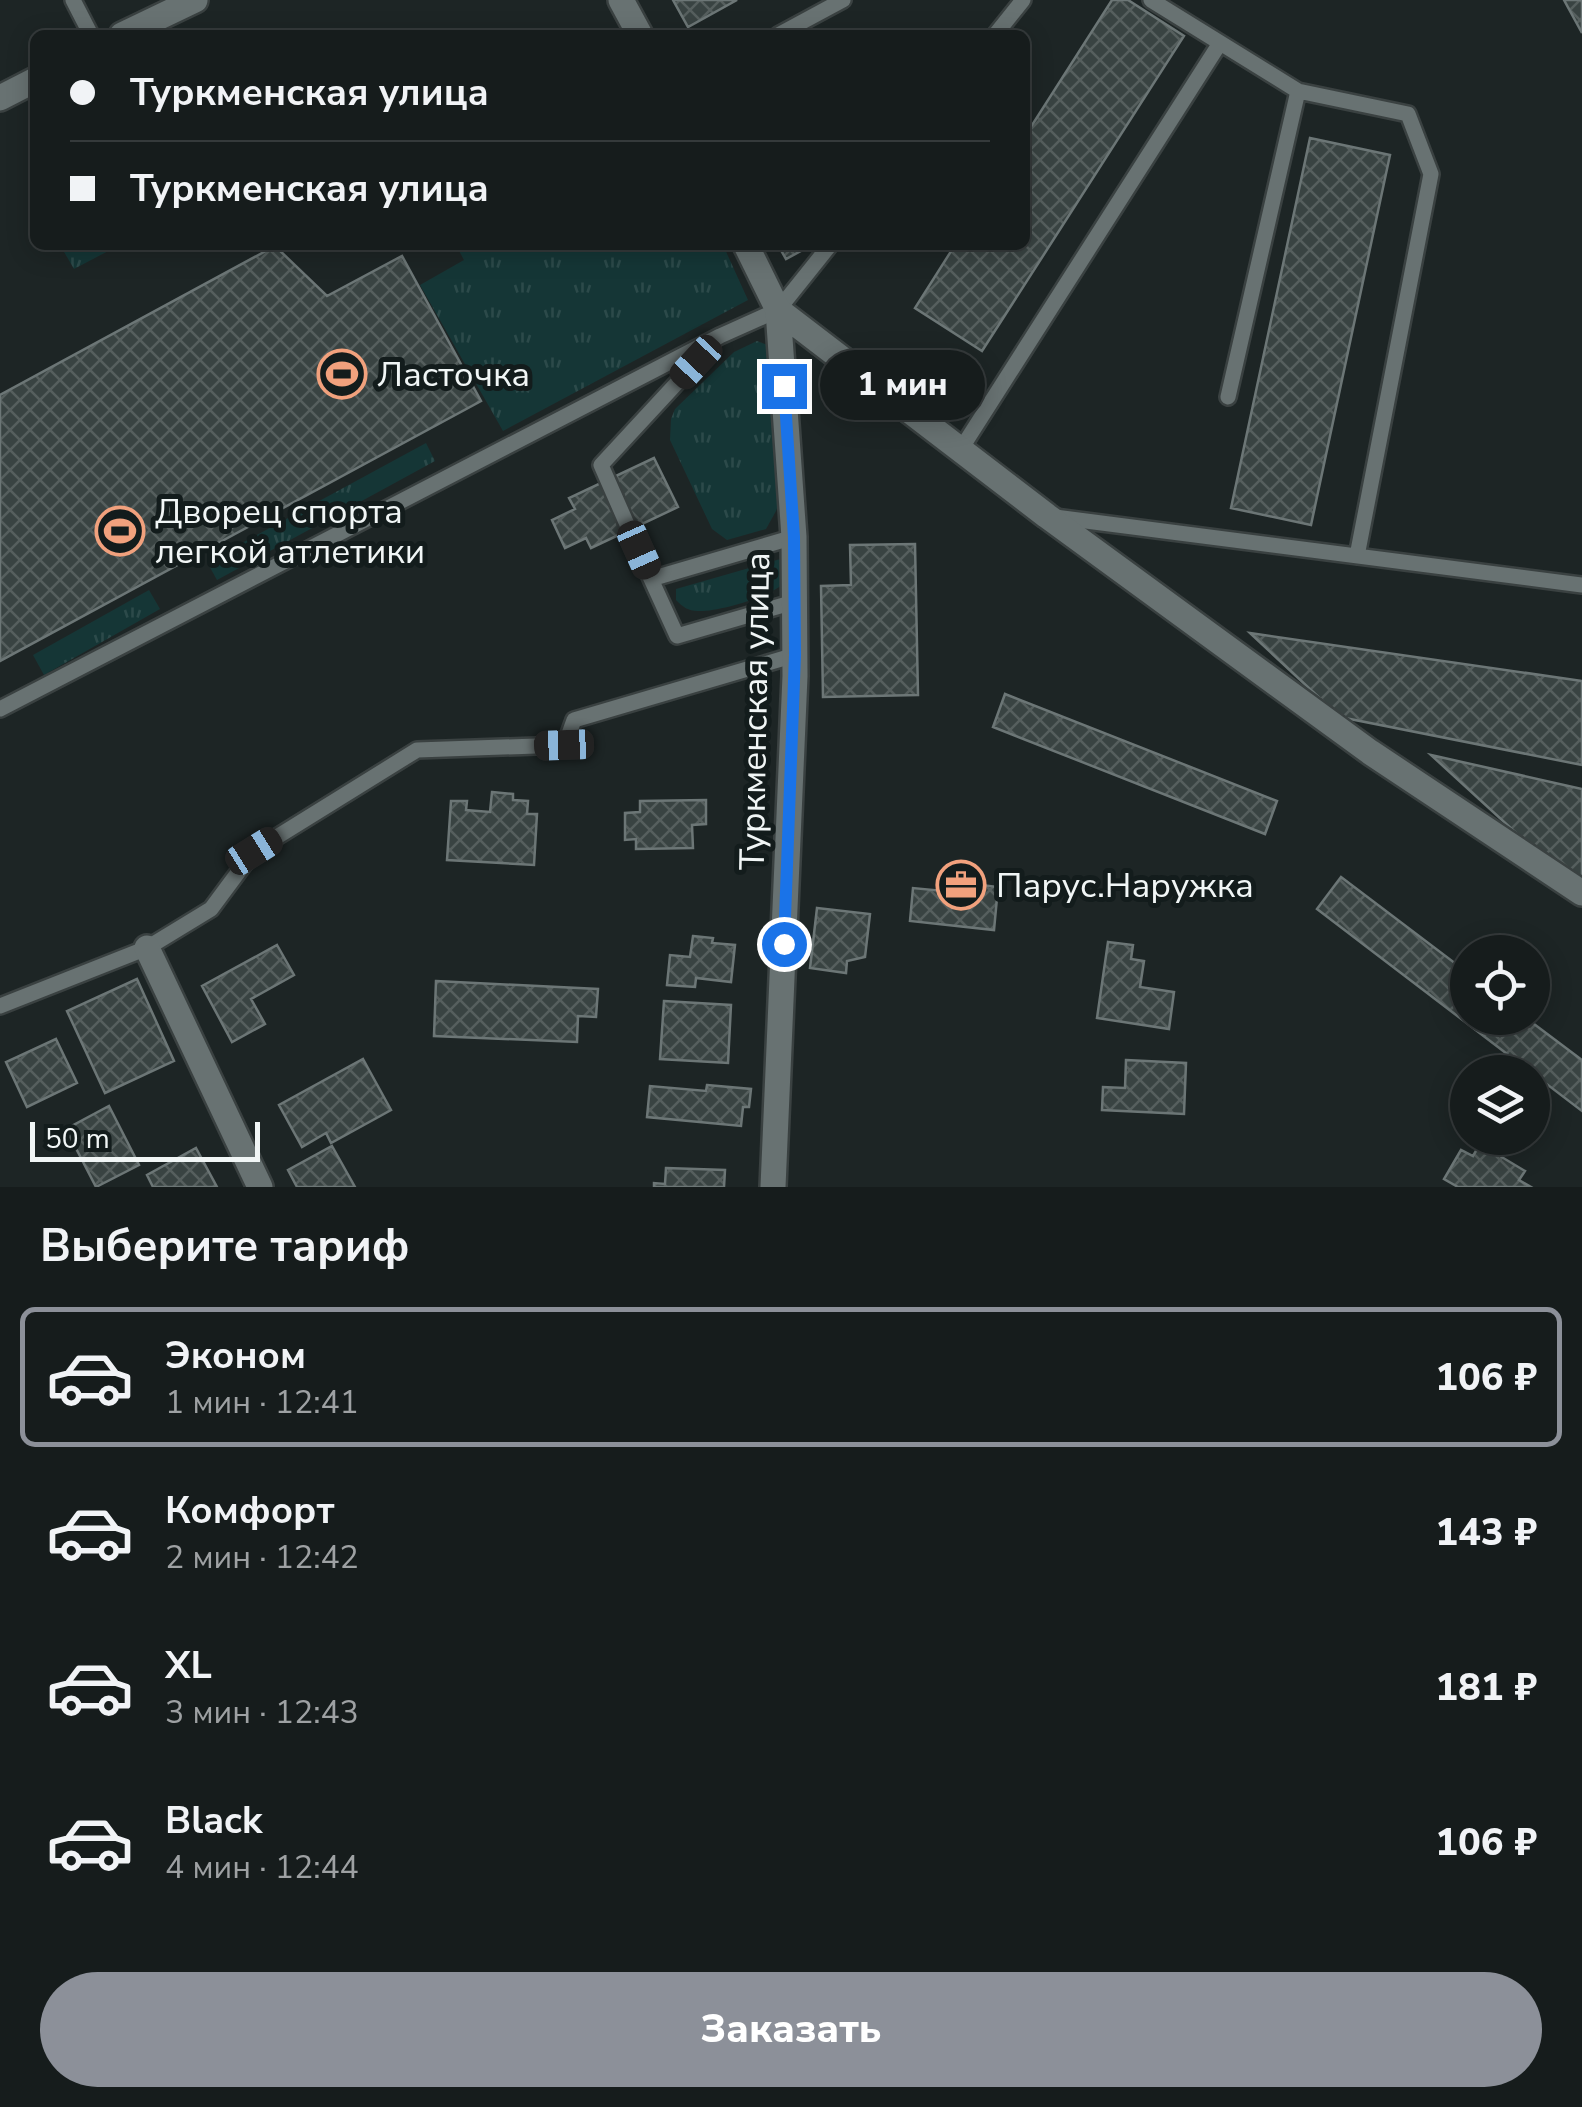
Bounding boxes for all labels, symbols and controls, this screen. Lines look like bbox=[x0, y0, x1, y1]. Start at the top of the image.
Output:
text: Туркменская улица bbox=[130, 67, 489, 118]
text: Туркменская улица bbox=[130, 163, 489, 214]
car bbox=[665, 330, 727, 394]
sports icon: Ласточка bbox=[316, 348, 368, 400]
place label: Ласточка bbox=[377, 351, 530, 398]
callout: 1 мин bbox=[819, 351, 984, 421]
text: 1 мин bbox=[857, 363, 948, 406]
route end bbox=[762, 364, 807, 409]
place label: Дворец спорта легкой атлетики bbox=[155, 488, 425, 575]
sports icon: Дворец спорта легкой атлетики bbox=[94, 505, 146, 557]
car bbox=[613, 516, 665, 584]
street label: Туркменская улица bbox=[729, 552, 781, 870]
car bbox=[533, 729, 595, 761]
car bbox=[221, 822, 287, 880]
office icon: Парус.Наружка bbox=[935, 859, 987, 911]
place label: Парус.Наружка bbox=[996, 862, 1254, 909]
route start bbox=[762, 922, 807, 967]
map controls bbox=[1450, 935, 1550, 1155]
button: locate bbox=[1450, 935, 1550, 1035]
button: layers bbox=[1450, 1055, 1550, 1155]
scale bar bbox=[30, 1117, 260, 1162]
text: 50 m bbox=[45, 1120, 110, 1158]
text: Выберите тариф bbox=[40, 1216, 410, 1277]
text: Эконом bbox=[165, 1330, 306, 1381]
icon: car bbox=[45, 1332, 135, 1422]
text: 106 ₽ bbox=[1435, 1352, 1537, 1403]
text: 1 мин · 12:41 bbox=[165, 1381, 359, 1424]
text: Комфорт bbox=[165, 1485, 334, 1536]
icon: car bbox=[45, 1487, 135, 1577]
text: 143 ₽ bbox=[1435, 1507, 1537, 1558]
text: 2 мин · 12:42 bbox=[165, 1536, 359, 1579]
text: XL bbox=[165, 1640, 212, 1691]
icon: car bbox=[45, 1642, 135, 1732]
text: 181 ₽ bbox=[1435, 1662, 1537, 1713]
text: 3 мин · 12:43 bbox=[165, 1691, 359, 1734]
text: Black bbox=[165, 1795, 262, 1846]
icon: car bbox=[45, 1797, 135, 1887]
text: 106 ₽ bbox=[1435, 1817, 1537, 1868]
text: 4 мин · 12:44 bbox=[165, 1846, 359, 1889]
button: Заказать bbox=[40, 1972, 1542, 2087]

